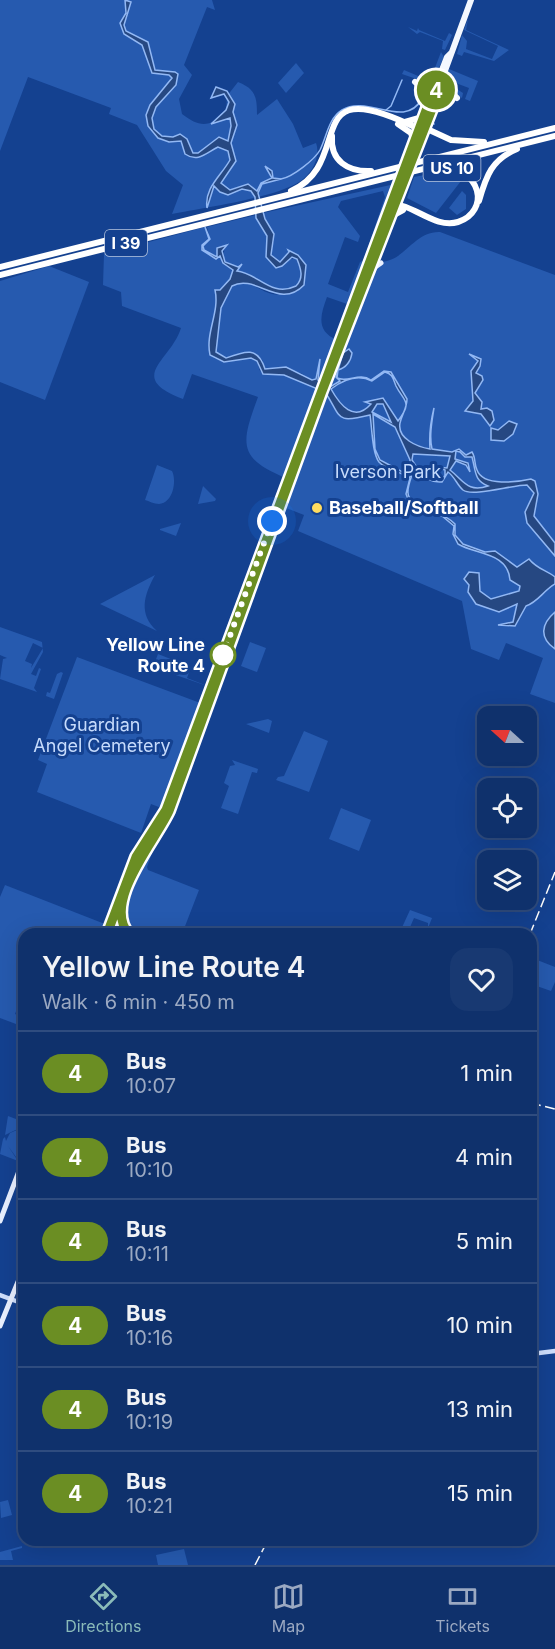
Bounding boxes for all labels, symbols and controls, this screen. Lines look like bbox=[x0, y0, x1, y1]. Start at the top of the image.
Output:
line badge: 4 bbox=[416, 70, 456, 110]
text: 4 bbox=[429, 78, 443, 103]
road number: US 10 bbox=[424, 155, 480, 181]
road number: I 39 bbox=[105, 230, 147, 256]
park label: Iverson Park bbox=[335, 461, 441, 482]
place label: Baseball/Softball bbox=[329, 497, 479, 518]
marker: Baseball/Softball bbox=[310, 501, 324, 515]
your location bbox=[257, 506, 287, 536]
place label: Yellow Line Route 4 bbox=[106, 634, 205, 676]
marker: Yellow Line Route 4 bbox=[210, 642, 236, 668]
north arrow bbox=[477, 706, 537, 766]
map controls bbox=[477, 706, 537, 910]
park label: Guardian Angel Cemetery bbox=[33, 714, 171, 756]
button: locate bbox=[477, 778, 537, 838]
button: layers bbox=[477, 850, 537, 910]
button: heart bbox=[450, 948, 513, 1011]
text: Yellow Line Route 4 bbox=[42, 950, 305, 984]
text: Walk · 6 min · 450 m bbox=[42, 990, 235, 1014]
text: Bus bbox=[126, 1048, 167, 1074]
text: 1 min bbox=[460, 1060, 513, 1086]
text: 4 bbox=[68, 1061, 82, 1086]
text: 10:07 bbox=[126, 1074, 176, 1098]
text: Bus bbox=[126, 1132, 167, 1158]
text: 4 min bbox=[455, 1144, 513, 1170]
text: 4 bbox=[68, 1145, 82, 1170]
text: 10:10 bbox=[126, 1158, 173, 1182]
text: Bus bbox=[126, 1216, 167, 1242]
text: 5 min bbox=[456, 1228, 513, 1254]
text: 4 bbox=[68, 1229, 82, 1254]
text: 10:11 bbox=[126, 1242, 169, 1266]
text: Bus bbox=[126, 1300, 167, 1326]
text: 10 min bbox=[446, 1312, 513, 1338]
text: 4 bbox=[68, 1313, 82, 1338]
text: 10:16 bbox=[126, 1326, 173, 1350]
text: Bus bbox=[126, 1384, 167, 1410]
text: 13 min bbox=[447, 1396, 513, 1422]
text: 4 bbox=[68, 1397, 82, 1422]
text: 10:19 bbox=[126, 1410, 173, 1434]
text: Bus bbox=[126, 1468, 167, 1494]
text: 15 min bbox=[447, 1480, 513, 1506]
text: 4 bbox=[68, 1481, 82, 1506]
text: 10:21 bbox=[126, 1494, 173, 1518]
tab: Directions bbox=[65, 1580, 141, 1636]
tab: Map bbox=[272, 1580, 305, 1636]
tab: Tickets bbox=[435, 1580, 490, 1636]

